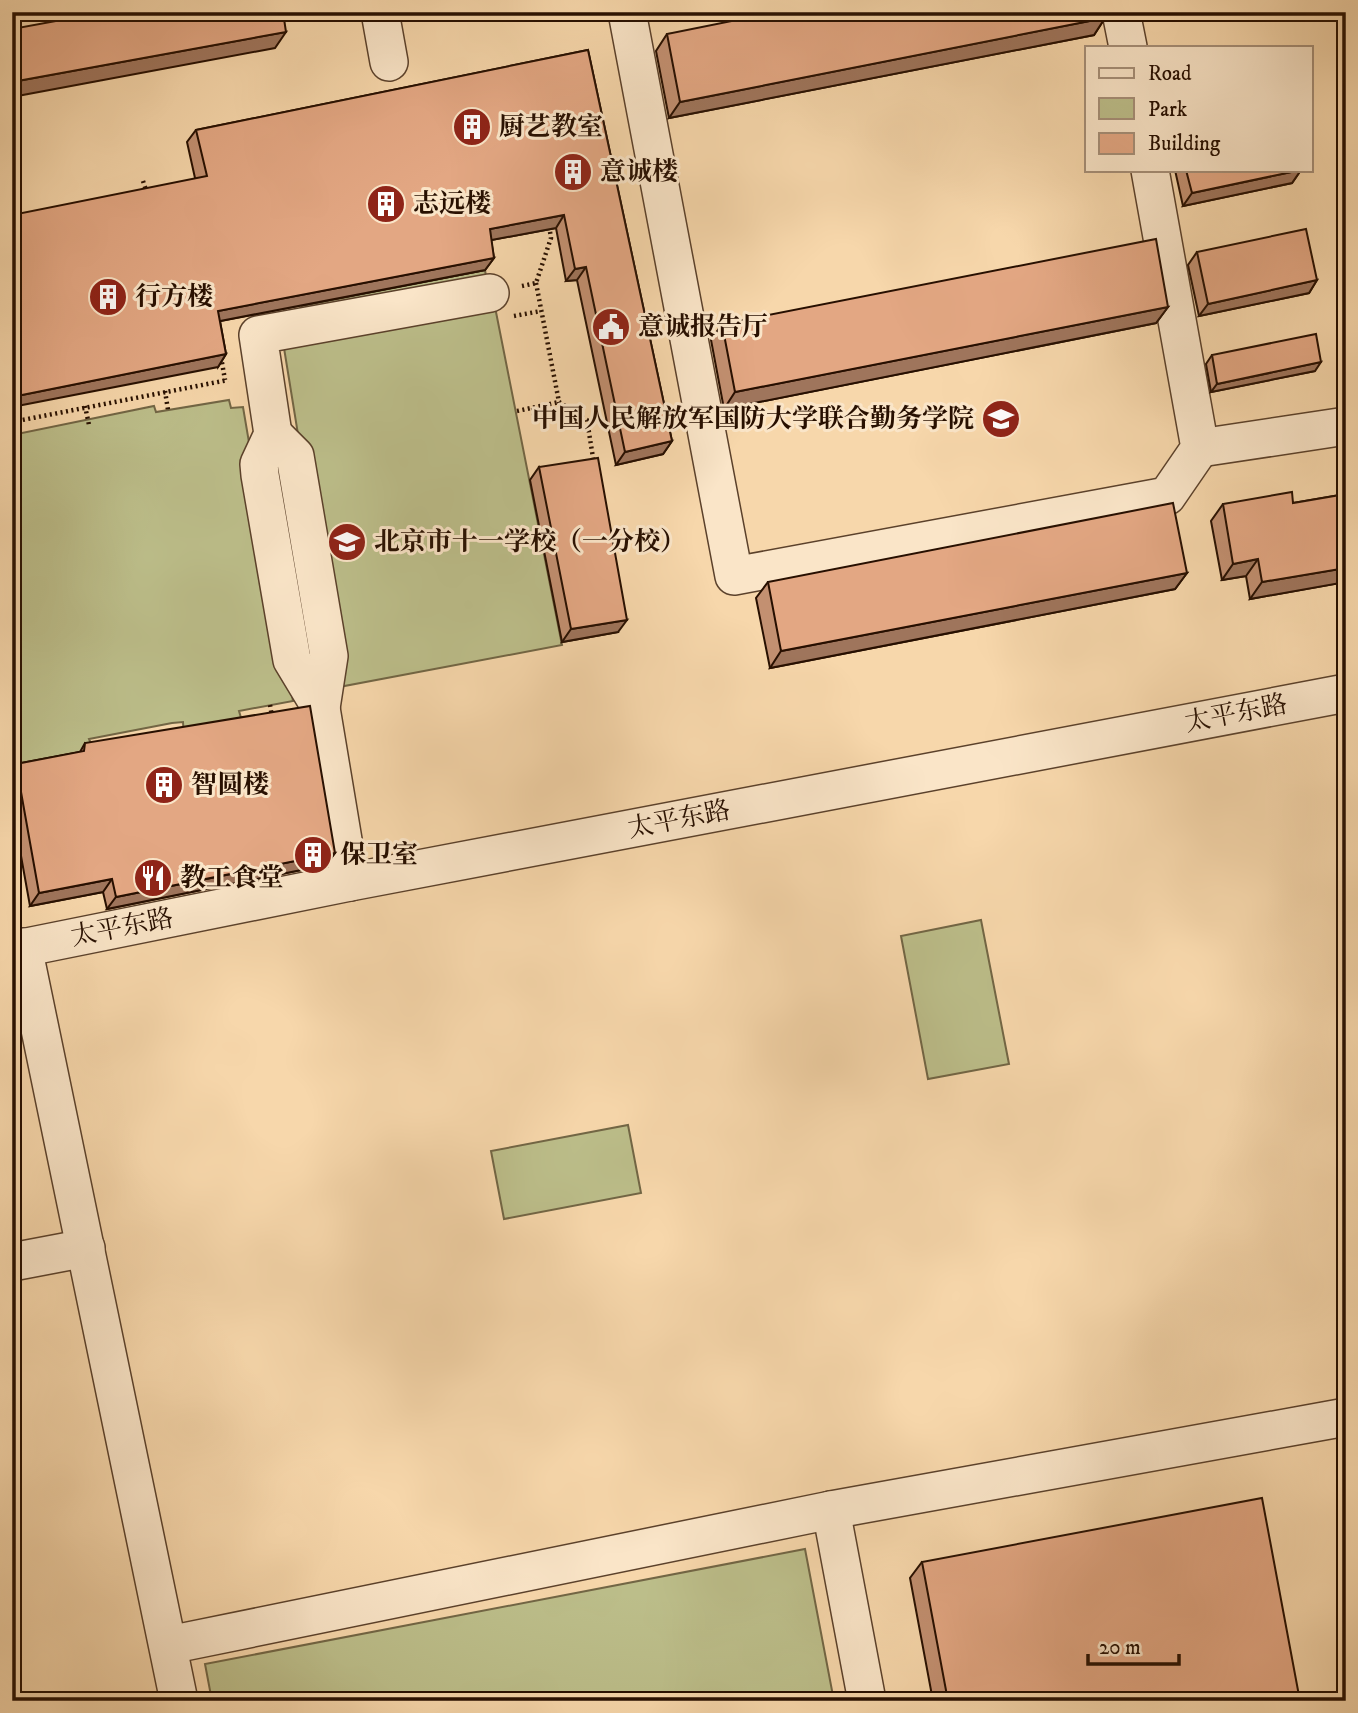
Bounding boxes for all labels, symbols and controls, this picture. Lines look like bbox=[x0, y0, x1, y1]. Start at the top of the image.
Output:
legend bbox=[1085, 46, 1312, 172]
text: Road bbox=[1148, 61, 1192, 87]
text: Park bbox=[1148, 97, 1188, 123]
building icon: 厨艺教室 bbox=[451, 106, 493, 148]
place label: 厨艺教室 bbox=[499, 111, 603, 144]
text: Building bbox=[1148, 131, 1221, 157]
building icon: 意诚楼 bbox=[552, 151, 594, 193]
place label: 意诚楼 bbox=[600, 156, 678, 189]
building icon: 志远楼 bbox=[365, 183, 407, 225]
place label: 志远楼 bbox=[413, 188, 491, 221]
building icon: 行方楼 bbox=[87, 276, 129, 318]
place label: 行方楼 bbox=[135, 281, 213, 314]
public building icon: 意诚报告厅 bbox=[590, 306, 632, 348]
place label: 意诚报告厅 bbox=[638, 311, 768, 344]
school or university icon: 中国人民解放军国防大学联合勤务学院 bbox=[980, 398, 1022, 440]
place label: 中国人民解放军国防大学联合勤务学院 bbox=[532, 403, 974, 436]
school or university icon: 北京市十一学校（一分校） bbox=[326, 521, 368, 563]
place label: 北京市十一学校（一分校） bbox=[374, 526, 686, 559]
street label: 太平东路 bbox=[1182, 688, 1290, 740]
building icon: 智圆楼 bbox=[143, 764, 185, 806]
place label: 智圆楼 bbox=[191, 769, 269, 802]
street label: 太平东路 bbox=[625, 794, 733, 846]
building icon: 保卫室 bbox=[292, 834, 334, 876]
place label: 保卫室 bbox=[340, 839, 418, 872]
restaurant icon: 教工食堂 bbox=[132, 857, 174, 899]
place label: 教工食堂 bbox=[180, 862, 284, 895]
street label: 太平东路 bbox=[68, 902, 176, 954]
scale bar bbox=[1088, 1622, 1180, 1666]
text: 20 m bbox=[1099, 1635, 1141, 1661]

